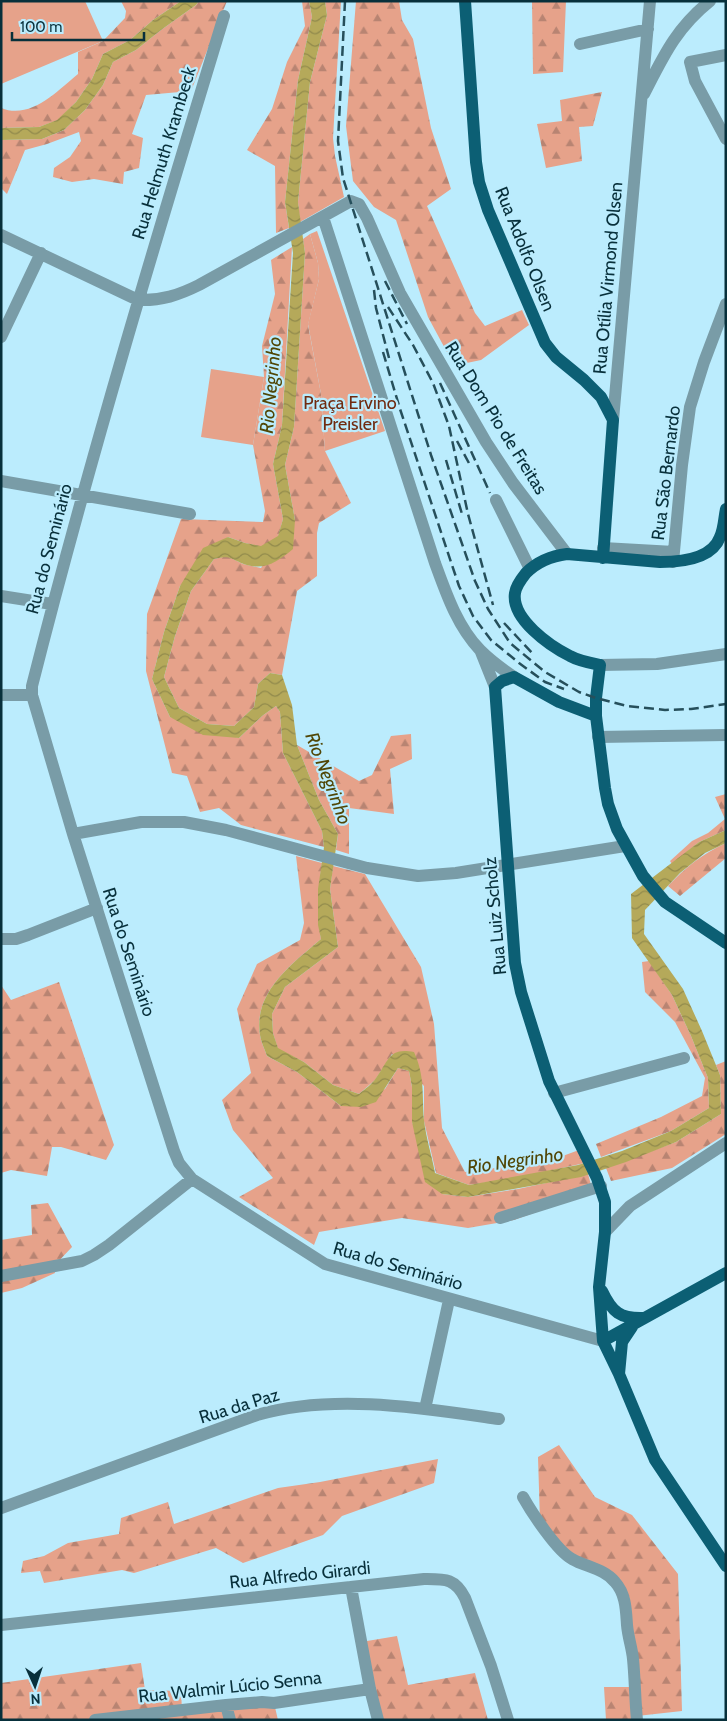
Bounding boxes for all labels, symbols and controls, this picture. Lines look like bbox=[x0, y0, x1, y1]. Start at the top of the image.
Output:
scale bar bbox=[12, 10, 145, 42]
text: 100 m bbox=[20, 18, 62, 36]
street label: Rua Helmuth Krambeck bbox=[127, 63, 201, 242]
street label: Rua Otília Virmond Olsen bbox=[589, 181, 627, 375]
street label: Rua Adolfo Olsen bbox=[490, 184, 560, 314]
water label: Rio Negrinho bbox=[255, 336, 286, 434]
street label: Rua Dom Pio de Freitas bbox=[440, 338, 552, 498]
park label: Praça Ervino Preisler bbox=[303, 392, 397, 435]
street label: Rua São Bernardo bbox=[647, 404, 685, 542]
street label: Rua do Seminário bbox=[21, 481, 77, 617]
water label: Rio Negrinho bbox=[300, 729, 357, 828]
street label: Rua Luiz Scholz bbox=[479, 856, 511, 976]
street label: Rua do Seminário bbox=[98, 885, 160, 1019]
water label: Rio Negrinho bbox=[465, 1142, 565, 1179]
street label: Rua do Seminário bbox=[330, 1237, 466, 1295]
street label: Rua da Paz bbox=[196, 1383, 282, 1429]
street label: Rua Alfredo Girardi bbox=[228, 1557, 372, 1593]
north arrow bbox=[10, 1661, 60, 1711]
street label: Rua Walmir Lúcio Senna bbox=[137, 1666, 323, 1708]
text: N bbox=[30, 1690, 41, 1708]

